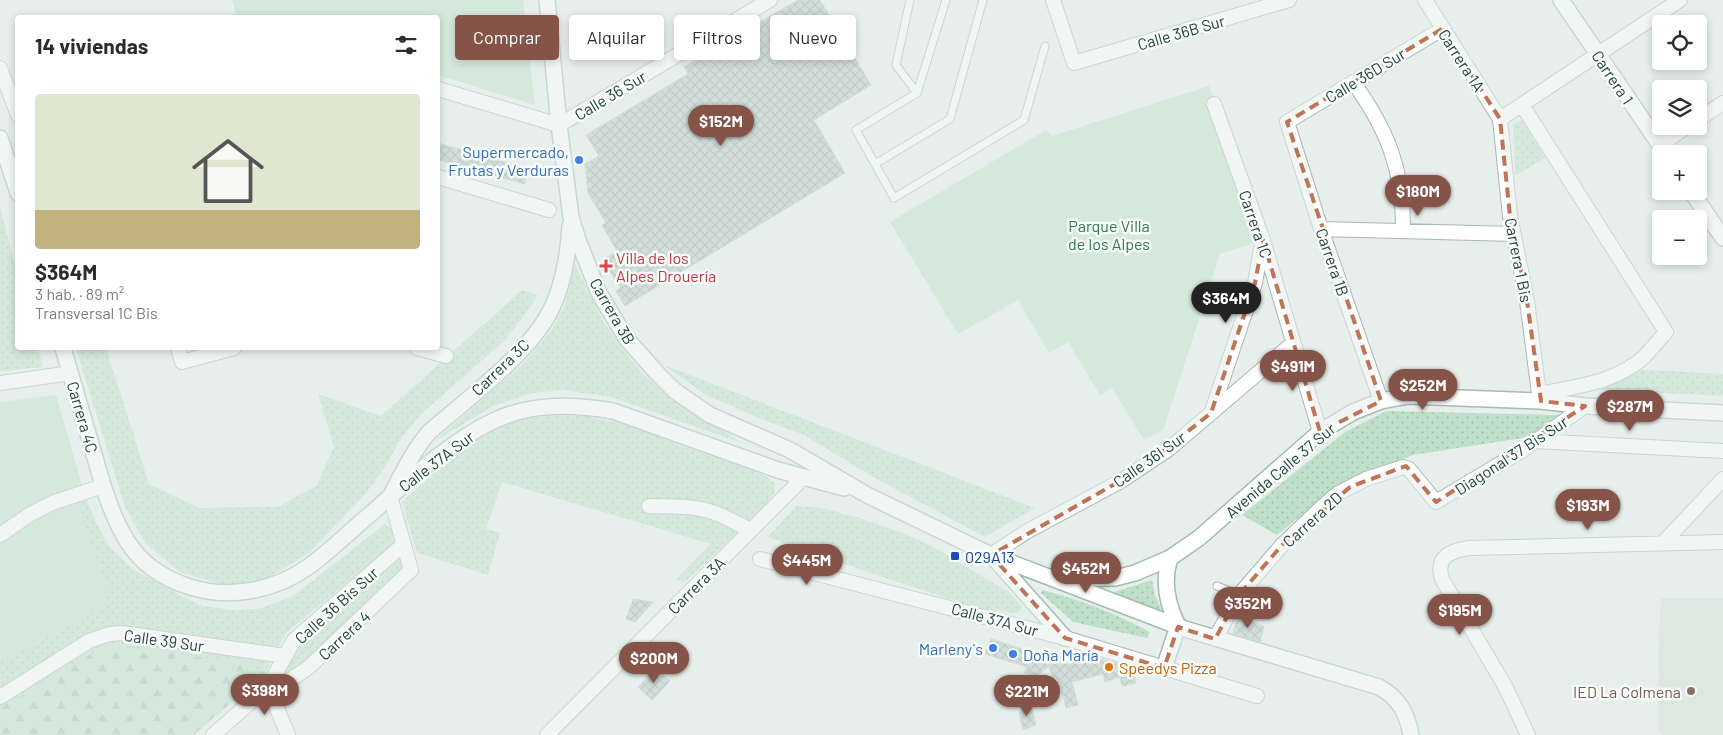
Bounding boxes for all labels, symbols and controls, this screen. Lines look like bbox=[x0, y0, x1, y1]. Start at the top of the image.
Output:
street label: Calle 36B Sur bbox=[1135, 10, 1227, 54]
chip: Comprar bbox=[455, 15, 559, 60]
chip: Alquilar bbox=[569, 15, 664, 60]
chip: Filtros bbox=[674, 15, 760, 60]
chip: Nuevo bbox=[770, 15, 856, 60]
map controls bbox=[1652, 15, 1707, 265]
button: locate bbox=[1652, 15, 1707, 70]
street label: Carrera 1A bbox=[1435, 25, 1489, 95]
icon: filters bbox=[392, 31, 420, 59]
text: 14 viviendas bbox=[35, 33, 148, 58]
street label: Calle 36D Sur bbox=[1321, 44, 1409, 106]
street label: Carrera 1 bbox=[1588, 47, 1638, 107]
street label: Calle 36 Sur bbox=[571, 66, 649, 124]
button: layers bbox=[1652, 80, 1707, 135]
pin: $152M bbox=[686, 104, 756, 147]
text: $152M bbox=[699, 111, 743, 130]
icon: home bbox=[183, 126, 273, 216]
place label: Supermercado, Frutas y Verduras bbox=[448, 142, 569, 179]
button: + bbox=[1652, 145, 1707, 200]
marker: Supermercado, Frutas y Verduras bbox=[573, 154, 585, 166]
pin: $180M bbox=[1383, 174, 1453, 217]
text: $180M bbox=[1396, 181, 1440, 200]
street label: Carrera 1C bbox=[1236, 188, 1276, 260]
button: − bbox=[1652, 210, 1707, 265]
park label: Parque Villa de los Alpes bbox=[1068, 216, 1150, 253]
street label: Carrera 1 Bis bbox=[1502, 216, 1536, 304]
street label: Carrera 1B bbox=[1313, 225, 1353, 299]
place label: Villa de los Alpes Drouería bbox=[616, 248, 716, 285]
text: $364M bbox=[35, 259, 97, 284]
marker: Villa de los Alpes Drouería bbox=[600, 260, 612, 272]
street label: Carrera 3B bbox=[586, 275, 640, 347]
pin: $364M bbox=[1191, 282, 1261, 324]
text: 3 hab. · 89 m² bbox=[35, 284, 124, 303]
text: $364M bbox=[1202, 288, 1250, 307]
text: Transversal 1C Bis bbox=[35, 303, 158, 322]
street label: Carrera 3C bbox=[467, 335, 533, 399]
pin: $491M bbox=[1258, 350, 1328, 392]
text: $491M bbox=[1271, 356, 1315, 375]
pin: $252M bbox=[1388, 368, 1458, 411]
text: $252M bbox=[1399, 375, 1447, 394]
street label: Carrera 4C bbox=[64, 379, 102, 455]
pin: $287M bbox=[1595, 390, 1665, 432]
text: $287M bbox=[1607, 396, 1653, 415]
street label: Diagonal 37 Bis Sur bbox=[1451, 411, 1571, 499]
street label: Avenida Calle 37 Sur bbox=[1221, 418, 1339, 521]
street label: Calle 37A Sur bbox=[395, 426, 478, 495]
street label: Calle 36I Sur bbox=[1109, 427, 1189, 491]
street label: Carrera 2D bbox=[1278, 487, 1346, 551]
pin: $193M bbox=[1553, 488, 1623, 531]
text: $193M bbox=[1566, 495, 1610, 514]
pin: $445M bbox=[772, 544, 842, 586]
place label: 029A13 bbox=[965, 547, 1015, 566]
text: $445M bbox=[783, 550, 831, 569]
marker: 029A13 bbox=[949, 550, 961, 562]
street label: Carrera 3A bbox=[663, 552, 729, 618]
pin: $452M bbox=[1051, 552, 1121, 594]
text: $452M bbox=[1062, 558, 1110, 577]
street label: Calle 36 Bis Sur bbox=[291, 563, 382, 647]
pin: $352M bbox=[1213, 586, 1283, 629]
text: $352M bbox=[1225, 593, 1271, 612]
pin: $195M bbox=[1425, 594, 1495, 636]
street label: Calle 37A Sur bbox=[949, 598, 1041, 640]
text: $195M bbox=[1438, 600, 1482, 619]
street label: Carrera 4 bbox=[314, 606, 374, 664]
street label: Calle 39 Sur bbox=[123, 625, 205, 655]
place label: Marleny´s bbox=[919, 639, 983, 658]
pin: $200M bbox=[619, 642, 689, 684]
marker: Marleny´s bbox=[987, 642, 999, 654]
place label: Doña María bbox=[1023, 645, 1099, 664]
text: $200M bbox=[630, 648, 678, 667]
marker: Doña María bbox=[1007, 648, 1019, 660]
place label: Speedys Pizza bbox=[1119, 658, 1217, 677]
marker: Speedys Pizza bbox=[1103, 661, 1115, 673]
pin: $398M bbox=[230, 674, 300, 716]
pin: $221M bbox=[992, 674, 1062, 717]
text: $398M bbox=[242, 680, 288, 699]
text: $221M bbox=[1005, 681, 1049, 700]
place label: IED La Colmena bbox=[1573, 682, 1681, 701]
marker: IED La Colmena bbox=[1685, 685, 1697, 697]

